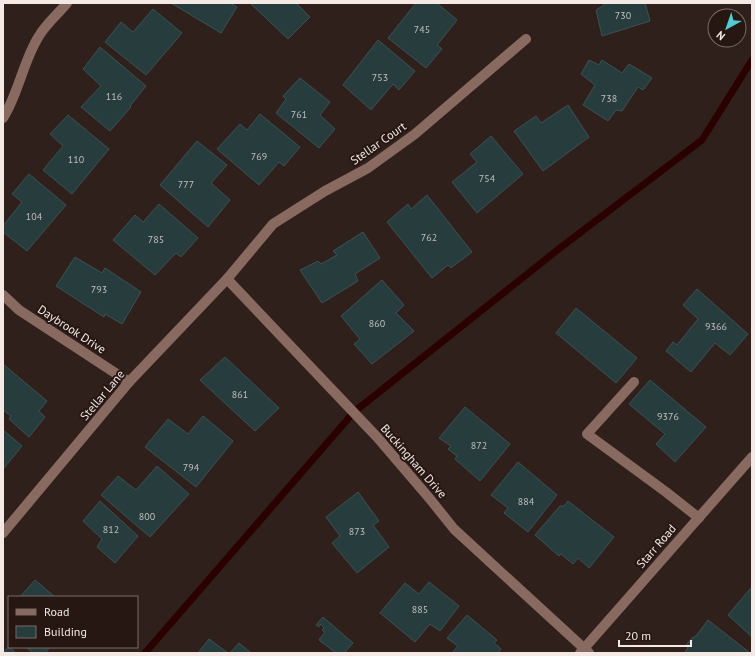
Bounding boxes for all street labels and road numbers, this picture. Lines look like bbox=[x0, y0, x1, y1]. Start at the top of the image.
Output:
street label: Stellar Court bbox=[347, 118, 409, 168]
street label: Daybrook Drive bbox=[35, 301, 109, 357]
street label: Stellar Lane bbox=[77, 367, 127, 423]
street label: Buckingham Drive bbox=[378, 421, 450, 501]
street label: Starr Road bbox=[633, 521, 679, 571]

